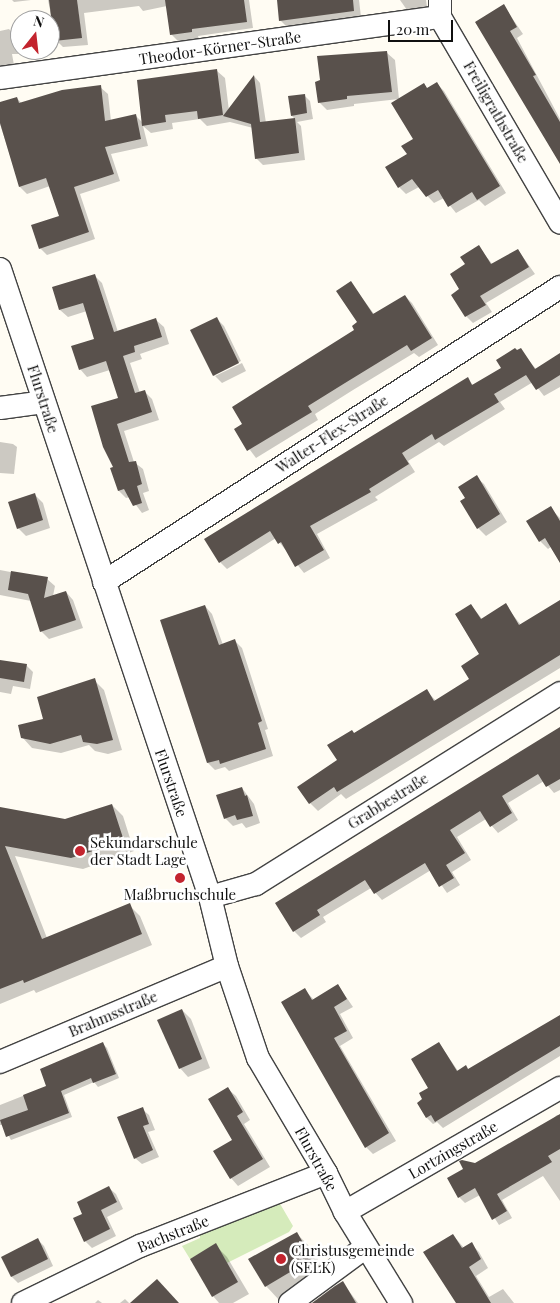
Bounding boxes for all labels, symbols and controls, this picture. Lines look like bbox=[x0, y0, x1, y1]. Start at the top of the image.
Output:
north arrow bbox=[10, 10, 60, 60]
scale bar bbox=[390, 10, 455, 42]
text: N bbox=[32, 11, 46, 32]
text: 20 m bbox=[396, 19, 429, 39]
street label: Theodor-Körner-Straße bbox=[138, 28, 302, 68]
street label: Freiligrathstraße bbox=[460, 58, 532, 166]
street label: Flurstraße bbox=[24, 363, 62, 435]
street label: Walter-Flex-Straße bbox=[273, 391, 391, 477]
street label: Flurstraße bbox=[151, 747, 191, 819]
street label: Grabbestraße bbox=[344, 769, 432, 833]
place label: Sekundarschule der Stadt Lage bbox=[90, 833, 198, 868]
marker: Sekundarschule der Stadt Lage bbox=[74, 845, 86, 857]
marker: Maßbruchschule bbox=[174, 872, 186, 884]
place label: Maßbruchschule bbox=[124, 886, 236, 904]
street label: Brahmsstraße bbox=[66, 987, 160, 1041]
street label: Lortzingstraße bbox=[405, 1117, 501, 1183]
street label: Flurstraße bbox=[291, 1124, 341, 1194]
street label: Bachstraße bbox=[135, 1212, 211, 1256]
place label: Christusgemeinde (SELK) bbox=[291, 1241, 415, 1276]
marker: Christusgemeinde (SELK) bbox=[275, 1253, 287, 1265]

